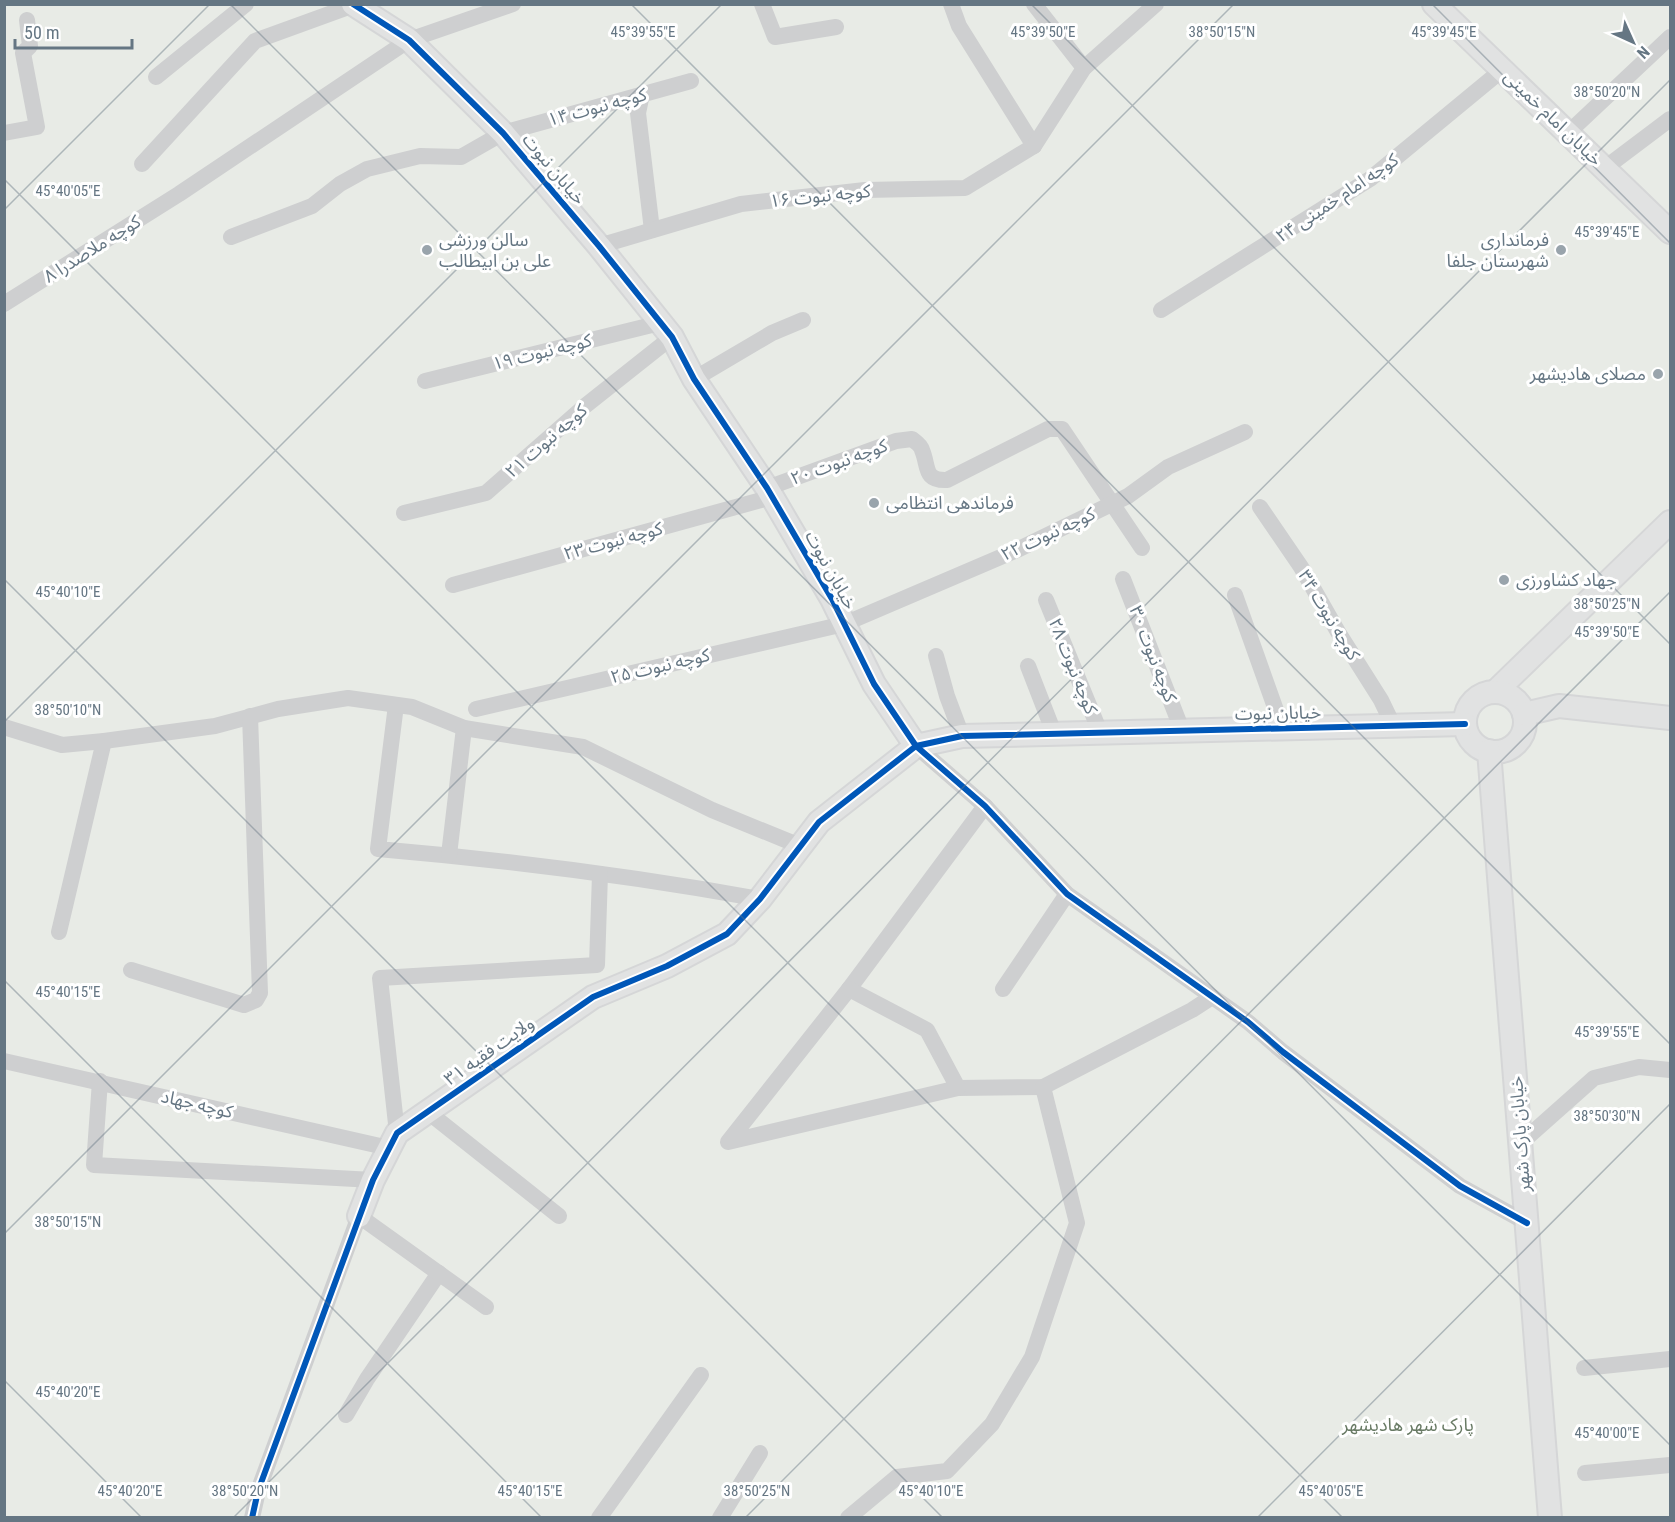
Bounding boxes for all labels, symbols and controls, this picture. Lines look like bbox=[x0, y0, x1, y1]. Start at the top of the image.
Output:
scale bar bbox=[15, 12, 132, 50]
north arrow bbox=[1603, 12, 1663, 72]
text: 50 m bbox=[24, 22, 59, 43]
text: 45°39'55"E bbox=[611, 23, 675, 41]
text: 45°39'50"E bbox=[1011, 23, 1075, 41]
text: 38°50'15"N bbox=[1189, 23, 1255, 41]
text: 45°39'45"E bbox=[1412, 23, 1476, 41]
text: N bbox=[1633, 42, 1653, 62]
street label: خیابان امام خمینی bbox=[1497, 66, 1607, 173]
street label: کوچه نبوت ۱۴ bbox=[545, 83, 649, 131]
text: 38°50'20"N bbox=[1574, 83, 1640, 101]
street label: خیابان نبوت bbox=[518, 129, 590, 209]
street label: کوچه امام خمینی ۲۴ bbox=[1272, 149, 1405, 250]
street label: کوچه نبوت ۱۶ bbox=[768, 180, 872, 212]
text: 45°40'05"E bbox=[36, 182, 100, 200]
street label: کوچه ملاصدرا ۸ bbox=[39, 210, 145, 288]
text: 45°39'45"E bbox=[1575, 223, 1639, 241]
place label: سالن ورزشی علی بن ابیطالب bbox=[439, 229, 551, 272]
place label: فرمانداری شهرستان جلفا bbox=[1446, 229, 1549, 272]
marker: سالن ورزشی علی بن ابیطالب bbox=[420, 243, 434, 257]
marker: فرمانداری شهرستان جلفا bbox=[1554, 243, 1568, 257]
street label: کوچه نبوت ۱۹ bbox=[490, 329, 594, 375]
place label: مصلای هادیشهر bbox=[1529, 363, 1646, 385]
marker: مصلای هادیشهر bbox=[1651, 367, 1665, 381]
street label: کوچه نبوت ۲۱ bbox=[500, 399, 592, 483]
street label: کوچه نبوت ۲۰ bbox=[788, 434, 891, 490]
place label: فرماندهی انتظامی bbox=[886, 492, 1014, 514]
marker: فرماندهی انتظامی bbox=[867, 496, 881, 510]
street label: کوچه نبوت ۲۲ bbox=[997, 502, 1099, 565]
street label: کوچه نبوت ۲۳ bbox=[561, 517, 665, 565]
street label: خیابان نبوت bbox=[800, 527, 862, 613]
street label: کوچه نبوت ۳۴ bbox=[1293, 566, 1365, 665]
place label: جهاد کشاورزی bbox=[1516, 569, 1617, 591]
marker: جهاد کشاورزی bbox=[1497, 573, 1511, 587]
text: 45°40'10"E bbox=[36, 583, 100, 601]
text: 38°50'25"N bbox=[1574, 595, 1640, 613]
street label: کوچه نبوت ۳۰ bbox=[1124, 603, 1182, 706]
street label: کوچه نبوت ۲۸ bbox=[1044, 615, 1102, 718]
text: 45°39'50"E bbox=[1575, 623, 1639, 641]
street label: کوچه نبوت ۲۵ bbox=[608, 644, 713, 688]
text: 38°50'10"N bbox=[35, 701, 101, 719]
street label: خیابان نبوت bbox=[1235, 701, 1321, 725]
text: 45°40'15"E bbox=[36, 983, 100, 1001]
street label: ولایت فقیه ۳۱ bbox=[440, 1012, 538, 1089]
text: 45°39'55"E bbox=[1575, 1023, 1639, 1041]
street label: خیابان پارک شهر bbox=[1505, 1075, 1535, 1194]
street label: کوچه جهاد bbox=[159, 1085, 236, 1123]
text: 38°50'30"N bbox=[1574, 1107, 1640, 1125]
text: 38°50'15"N bbox=[35, 1213, 101, 1231]
text: 45°40'20"E bbox=[36, 1383, 100, 1401]
park label: پارک شهر هادیشهر bbox=[1341, 1414, 1474, 1436]
text: 45°40'00"E bbox=[1575, 1424, 1639, 1442]
text: 45°40'20"E bbox=[98, 1482, 162, 1500]
text: 38°50'20"N bbox=[212, 1482, 278, 1500]
text: 45°40'15"E bbox=[498, 1482, 562, 1500]
text: 38°50'25"N bbox=[724, 1482, 790, 1500]
text: 45°40'10"E bbox=[899, 1482, 963, 1500]
text: 45°40'05"E bbox=[1299, 1482, 1363, 1500]

